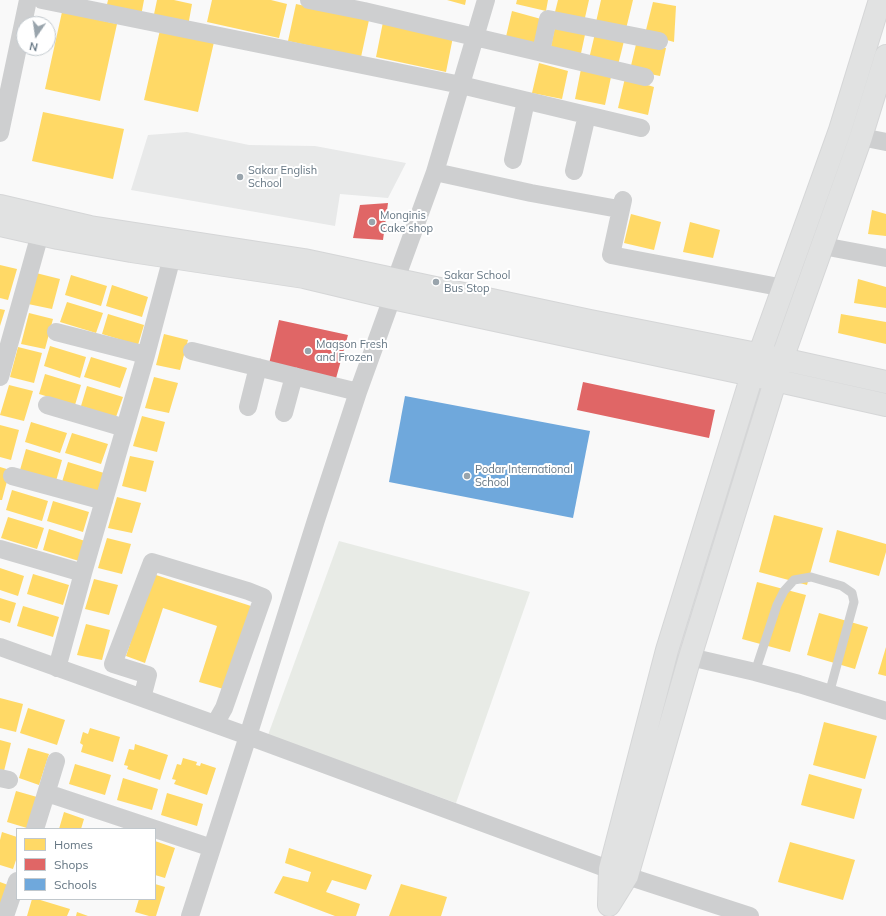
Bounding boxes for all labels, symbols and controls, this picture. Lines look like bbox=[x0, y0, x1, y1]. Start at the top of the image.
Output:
north arrow bbox=[16, 16, 56, 56]
text: N bbox=[28, 39, 39, 54]
place label: Sakar English School bbox=[248, 164, 317, 190]
marker: Sakar English School bbox=[235, 172, 245, 182]
place label: Monginis Cake shop bbox=[380, 209, 433, 235]
marker: Monginis Cake shop bbox=[367, 217, 377, 227]
place label: Sakar School Bus Stop bbox=[444, 269, 510, 295]
marker: Sakar School Bus Stop bbox=[431, 277, 441, 287]
place label: Magson Fresh and Frozen bbox=[316, 338, 388, 364]
marker: Magson Fresh and Frozen bbox=[303, 346, 313, 356]
place label: Podar International School bbox=[475, 463, 573, 489]
marker: Podar International School bbox=[462, 471, 472, 481]
legend bbox=[16, 828, 156, 900]
text: Homes bbox=[54, 837, 93, 852]
text: Shops bbox=[54, 857, 89, 872]
text: Schools bbox=[54, 877, 97, 892]

